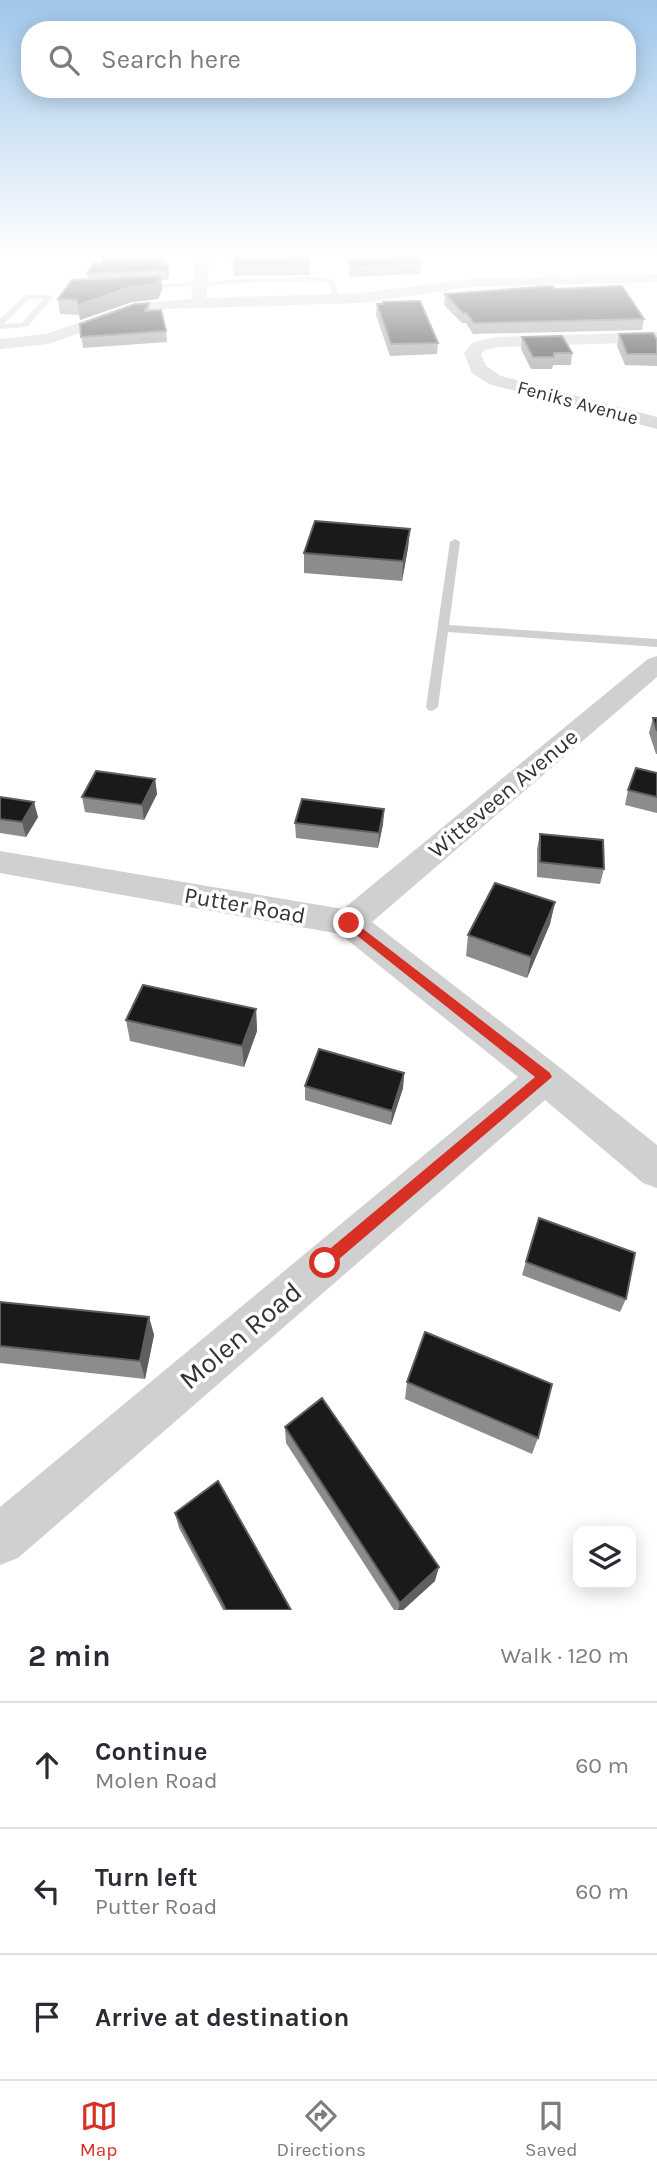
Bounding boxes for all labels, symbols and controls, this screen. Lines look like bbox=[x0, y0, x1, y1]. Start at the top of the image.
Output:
search box bbox=[21, 21, 636, 98]
icon: search bbox=[45, 41, 83, 79]
text: Search here bbox=[101, 44, 241, 75]
street label: Feniks Avenue bbox=[515, 376, 640, 430]
street label: Witteveen Avenue bbox=[423, 723, 584, 864]
street label: Putter Road bbox=[182, 882, 308, 929]
route end bbox=[333, 907, 364, 938]
route start bbox=[309, 1247, 340, 1278]
street label: Molen Road bbox=[173, 1275, 308, 1396]
map controls bbox=[573, 1526, 636, 1589]
button: layers bbox=[573, 1526, 636, 1589]
text: 2 min bbox=[28, 1638, 111, 1674]
text: Walk · 120 m bbox=[501, 1642, 629, 1669]
text: Continue bbox=[95, 1736, 207, 1767]
icon: ahead bbox=[28, 1746, 66, 1784]
text: 60 m bbox=[575, 1752, 629, 1779]
text: Molen Road bbox=[95, 1767, 218, 1794]
text: Turn left bbox=[95, 1862, 197, 1893]
icon: left bbox=[28, 1872, 66, 1910]
text: 60 m bbox=[575, 1878, 629, 1905]
text: Putter Road bbox=[95, 1893, 218, 1920]
icon: arrive bbox=[28, 1998, 66, 2036]
text: Arrive at destination bbox=[95, 2002, 349, 2033]
tab: Map bbox=[80, 2097, 118, 2161]
tab: Directions bbox=[277, 2097, 366, 2161]
tab: Saved bbox=[525, 2097, 577, 2161]

